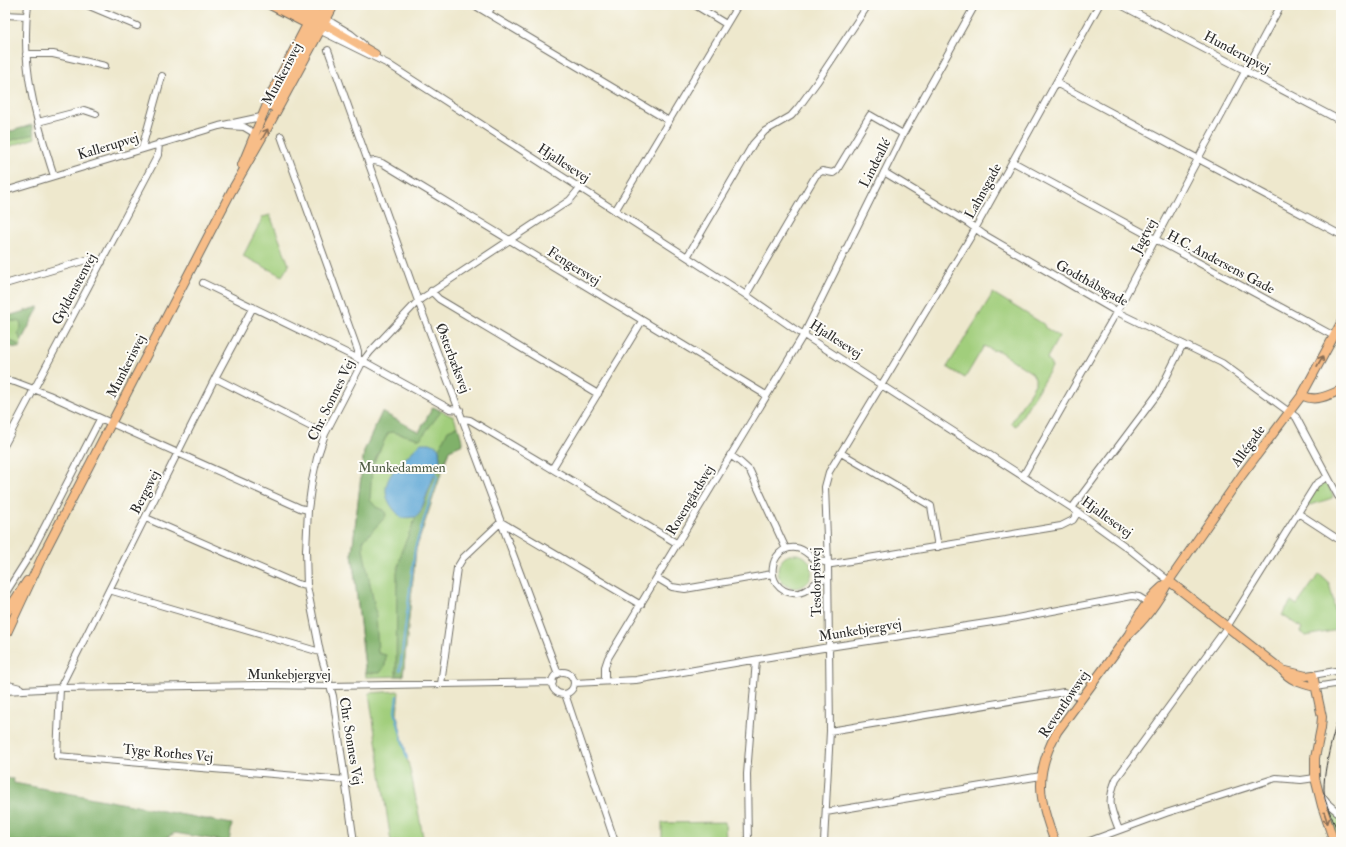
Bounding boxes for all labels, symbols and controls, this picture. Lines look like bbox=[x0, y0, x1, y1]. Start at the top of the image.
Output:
street label: Hunderupvej bbox=[1200, 27, 1273, 78]
street label: Munkerisvej bbox=[258, 40, 306, 108]
one-way arrow bbox=[261, 128, 269, 140]
street label: Kallerupvej bbox=[75, 129, 141, 164]
street label: Lindeallé bbox=[856, 136, 895, 190]
street label: Hjallesevej bbox=[535, 140, 593, 186]
street label: Lahnsgade bbox=[961, 160, 1005, 222]
street label: Jagtvej bbox=[1127, 215, 1160, 257]
street label: H.C. Andersens Gade bbox=[1164, 226, 1278, 298]
street label: Fengersvej bbox=[544, 243, 604, 289]
street label: Gyldenstenvej bbox=[48, 250, 101, 328]
street label: Godthåbsgade bbox=[1053, 256, 1131, 310]
street label: Hjallesevej bbox=[807, 316, 865, 362]
street label: Østerbæksvej bbox=[432, 321, 474, 395]
street label: Munkerisvej bbox=[103, 331, 149, 401]
one-way arrow bbox=[1317, 355, 1325, 367]
street label: Chr. Sonnes Vej bbox=[304, 356, 358, 444]
street label: Allégade bbox=[1227, 422, 1269, 471]
park label: Munkedammen bbox=[358, 459, 446, 476]
street label: Rosengårdsvej bbox=[662, 462, 718, 538]
street label: Bergsvej bbox=[127, 467, 163, 517]
street label: Hjallesevej bbox=[1078, 493, 1136, 541]
street label: Tesdorpfsvej bbox=[807, 547, 826, 617]
street label: Munkebjergvej bbox=[817, 615, 903, 645]
street label: Munkebjergvej bbox=[247, 666, 331, 683]
street label: Reventlowsvej bbox=[1035, 667, 1093, 741]
street label: Chr. Sonnes Vej bbox=[336, 696, 366, 786]
street label: Tyge Rothes Vej bbox=[122, 741, 214, 766]
one-way arrow bbox=[1323, 811, 1330, 824]

